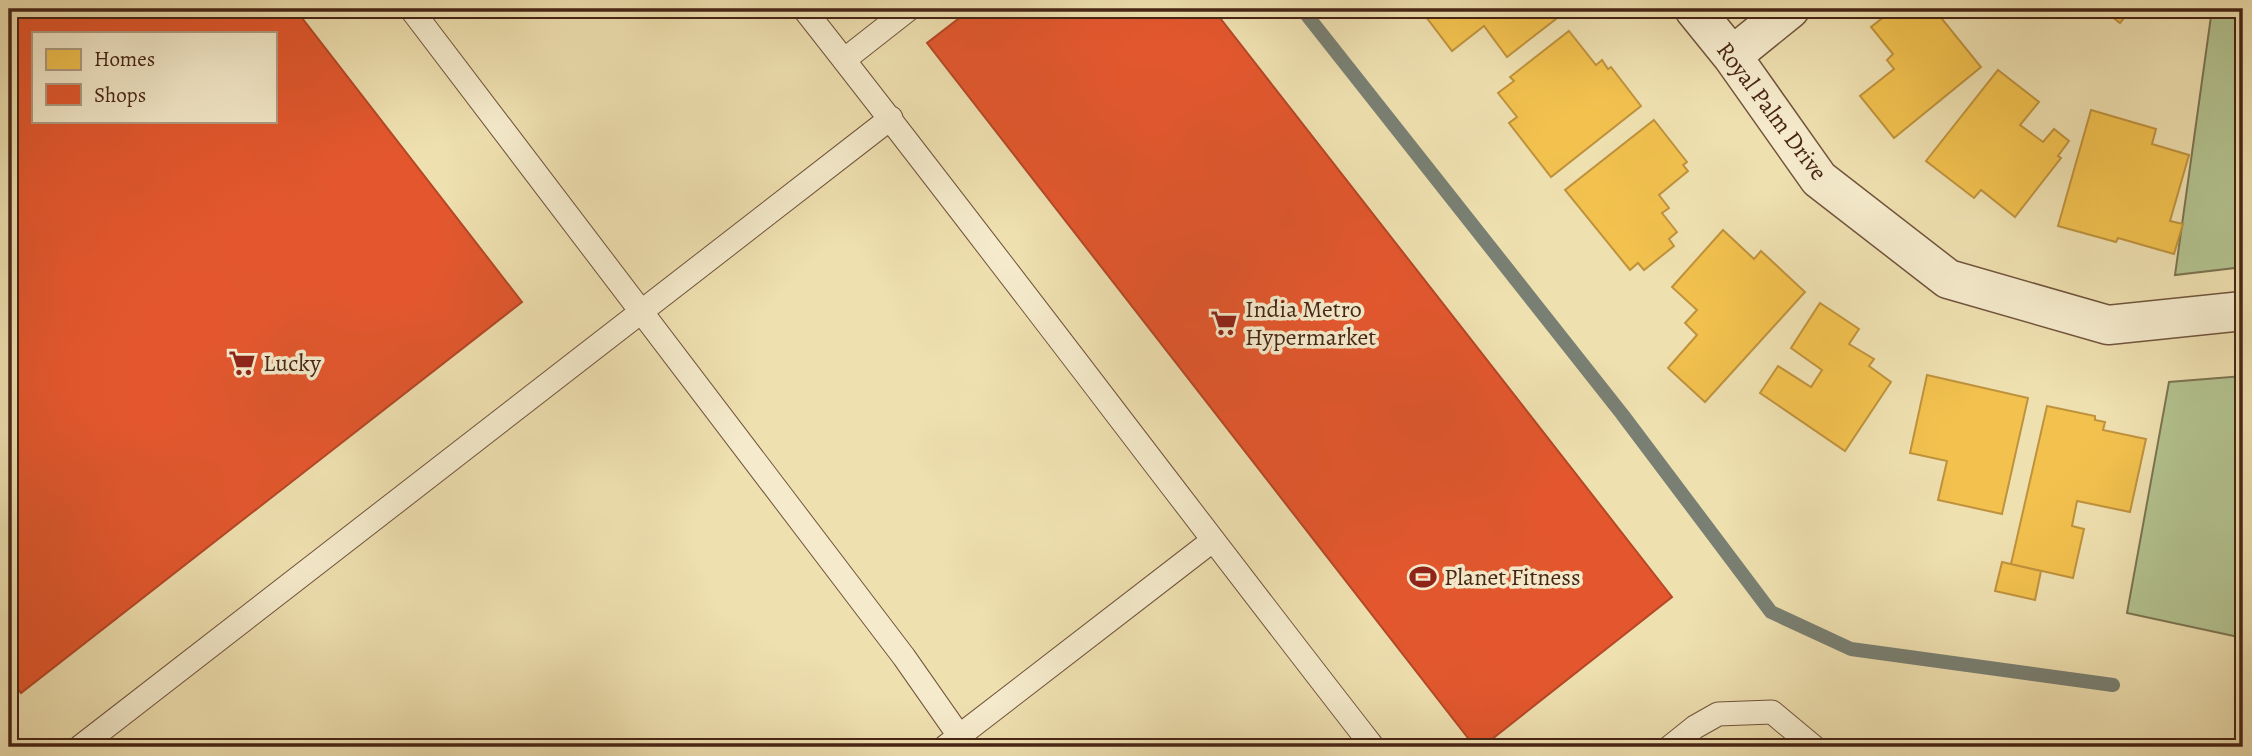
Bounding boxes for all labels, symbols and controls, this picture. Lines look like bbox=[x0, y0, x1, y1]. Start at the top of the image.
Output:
legend bbox=[32, 32, 276, 122]
street label: Royal Palm Drive bbox=[1709, 35, 1835, 187]
text: Homes bbox=[94, 45, 155, 73]
text: Shops bbox=[94, 81, 146, 109]
place label: India Metro Hypermarket bbox=[1245, 293, 1376, 353]
supermarket icon: India Metro Hypermarket bbox=[1209, 308, 1239, 338]
place label: Lucky bbox=[263, 347, 321, 379]
supermarket icon: Lucky bbox=[227, 348, 257, 378]
place label: Planet Fitness bbox=[1444, 561, 1581, 593]
sports icon: Planet Fitness bbox=[1408, 562, 1438, 592]

